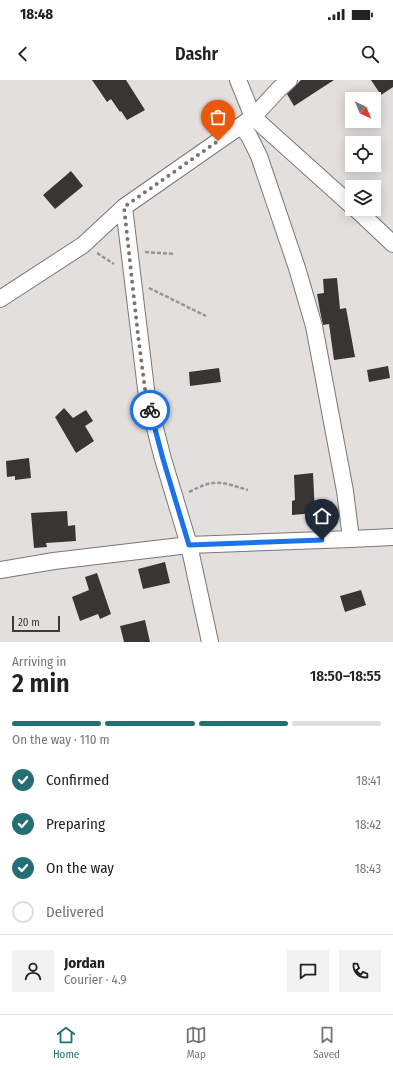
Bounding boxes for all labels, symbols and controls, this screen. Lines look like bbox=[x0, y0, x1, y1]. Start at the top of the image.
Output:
text: 18:48 bbox=[20, 5, 53, 23]
icon: back bbox=[12, 43, 34, 65]
text: Dashr bbox=[175, 43, 218, 65]
icon: search bbox=[359, 43, 381, 65]
north arrow bbox=[345, 92, 381, 128]
map controls bbox=[345, 92, 381, 216]
pin bbox=[201, 100, 235, 141]
icon: bag bbox=[207, 106, 229, 128]
button: locate bbox=[345, 136, 381, 172]
button: layers bbox=[345, 180, 381, 216]
courier bbox=[130, 390, 170, 430]
icon: bike bbox=[139, 399, 161, 421]
pin bbox=[305, 499, 339, 540]
icon: home bbox=[311, 505, 333, 527]
scale bar bbox=[12, 614, 60, 633]
text: 20 m bbox=[18, 616, 40, 629]
text: Arriving in bbox=[12, 654, 66, 669]
text: 18:50–18:55 bbox=[310, 667, 381, 685]
text: 2 min bbox=[12, 668, 70, 699]
text: On the way · 110 m bbox=[12, 732, 110, 747]
icon: check bbox=[12, 769, 34, 791]
text: Confirmed bbox=[46, 771, 109, 789]
text: 18:41 bbox=[356, 773, 381, 788]
icon: check bbox=[12, 813, 34, 835]
text: Preparing bbox=[46, 815, 105, 833]
text: 18:42 bbox=[355, 817, 381, 832]
icon: check bbox=[12, 857, 34, 879]
text: On the way bbox=[46, 859, 114, 877]
text: 18:43 bbox=[355, 861, 381, 876]
text: Delivered bbox=[46, 903, 104, 921]
button: person bbox=[12, 950, 54, 992]
button: chat bbox=[287, 950, 329, 992]
button: phone bbox=[339, 950, 381, 992]
text: Jordan bbox=[64, 954, 105, 972]
text: Courier · 4.9 bbox=[64, 972, 127, 987]
tab: Home bbox=[53, 1024, 79, 1061]
tab: Map bbox=[185, 1024, 207, 1061]
tab: Saved bbox=[313, 1024, 340, 1061]

